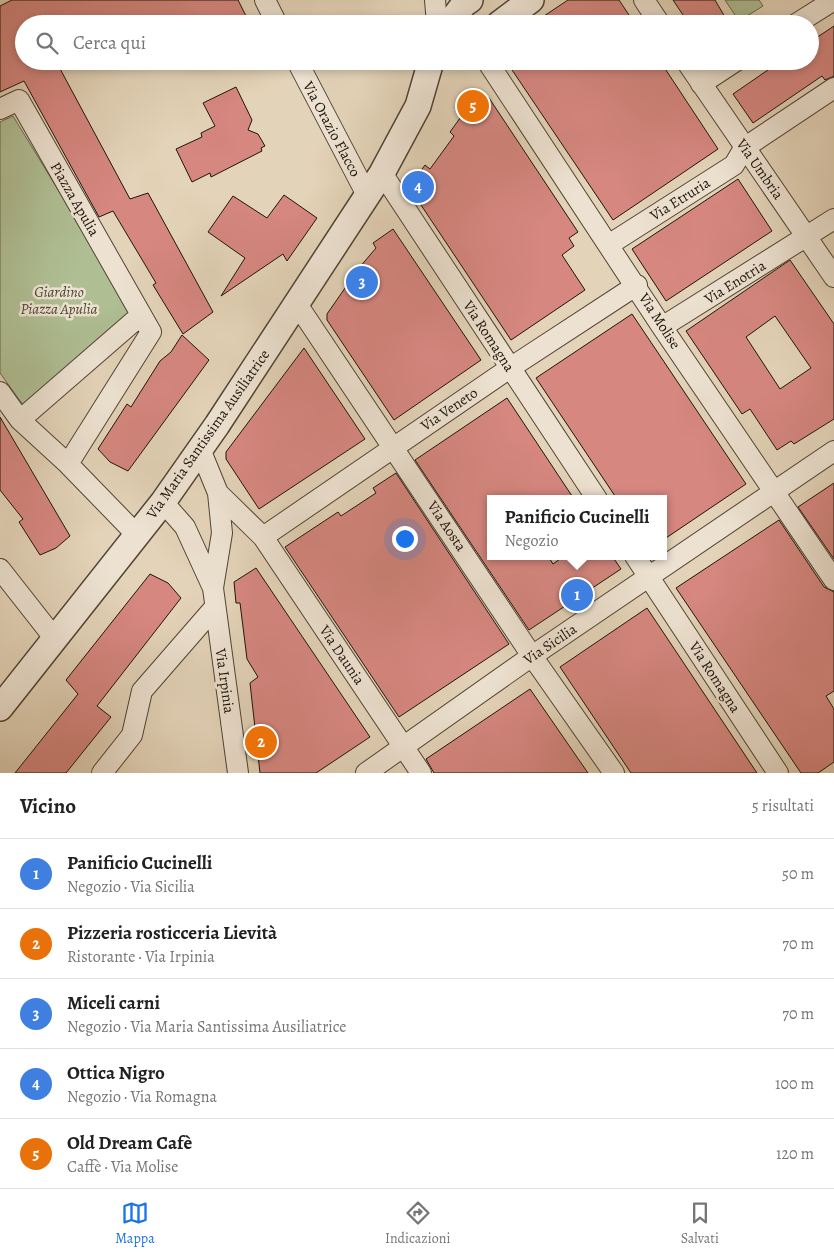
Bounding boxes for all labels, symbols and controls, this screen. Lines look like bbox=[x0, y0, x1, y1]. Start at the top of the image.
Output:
search box bbox=[15, 15, 819, 70]
icon: search bbox=[33, 29, 61, 57]
text: Cerca qui bbox=[73, 30, 146, 56]
street label: Via Orazio Flacco bbox=[298, 77, 366, 180]
pin: 5 bbox=[457, 87, 489, 125]
street label: Via Umbria bbox=[731, 134, 788, 203]
street label: Piazza Apulia bbox=[46, 158, 104, 240]
pin: 4 bbox=[402, 168, 434, 206]
street label: Via Etruria bbox=[645, 173, 714, 226]
street label: Via Enotria bbox=[700, 255, 769, 309]
pin: 3 bbox=[346, 263, 378, 301]
park label: Giardino Piazza Apulia bbox=[21, 282, 98, 319]
street label: Via Molise bbox=[634, 288, 686, 353]
street label: Via Romagna bbox=[458, 296, 519, 375]
street label: Via Maria Santissima Ausiliatrice bbox=[141, 345, 274, 523]
street label: Via Veneto bbox=[416, 383, 481, 436]
popup bbox=[487, 495, 667, 560]
street label: Via Aosta bbox=[422, 496, 471, 555]
text: Panificio Cucinelli bbox=[504, 504, 650, 530]
your location bbox=[392, 526, 418, 552]
text: Negozio bbox=[504, 530, 558, 552]
pin: 1 bbox=[561, 576, 593, 614]
street label: Via Sicilia bbox=[519, 619, 581, 670]
street label: Via Daunia bbox=[314, 620, 369, 689]
street label: Via Romagna bbox=[684, 637, 745, 716]
street label: Via Irpinia bbox=[210, 646, 239, 715]
pin: 2 bbox=[245, 723, 277, 761]
text: Vicino bbox=[20, 792, 76, 820]
text: 5 risultati bbox=[752, 795, 814, 817]
text: Panificio Cucinelli bbox=[67, 850, 212, 876]
text: 1 bbox=[33, 863, 39, 885]
text: 50 m bbox=[782, 863, 814, 885]
text: Negozio · Via Sicilia bbox=[67, 876, 195, 898]
text: Pizzeria rosticceria Lievità bbox=[67, 920, 277, 946]
text: 2 bbox=[32, 933, 40, 955]
text: 70 m bbox=[782, 933, 814, 955]
text: Ristorante · Via Irpinia bbox=[67, 946, 215, 968]
text: Miceli carni bbox=[67, 990, 160, 1016]
text: 3 bbox=[33, 1003, 39, 1025]
text: 70 m bbox=[782, 1003, 814, 1025]
text: Negozio · Via Maria Santissima Ausiliatrice bbox=[67, 1016, 347, 1038]
text: Ottica Nigro bbox=[67, 1060, 165, 1086]
text: 4 bbox=[32, 1073, 40, 1095]
text: 100 m bbox=[775, 1073, 814, 1095]
text: Negozio · Via Romagna bbox=[67, 1086, 217, 1108]
text: Old Dream Cafè bbox=[67, 1130, 192, 1156]
text: 5 bbox=[33, 1143, 39, 1165]
text: 120 m bbox=[776, 1143, 814, 1165]
text: Caffè · Via Molise bbox=[67, 1156, 178, 1178]
tab: Mappa bbox=[115, 1199, 155, 1248]
tab: Indicazioni bbox=[385, 1199, 450, 1248]
tab: Salvati bbox=[681, 1199, 719, 1248]

